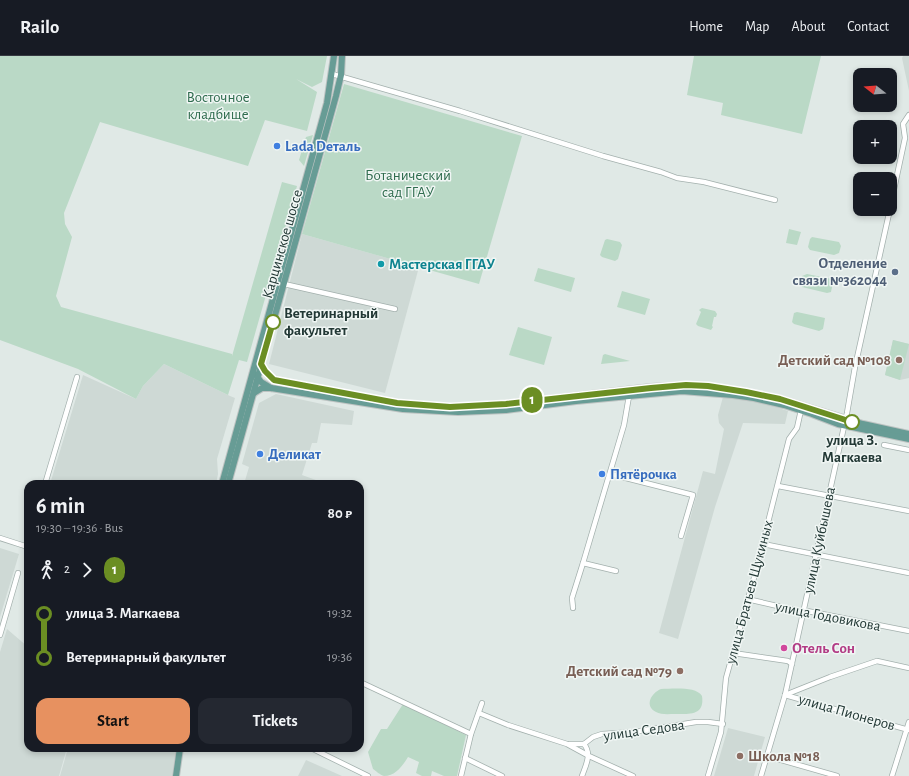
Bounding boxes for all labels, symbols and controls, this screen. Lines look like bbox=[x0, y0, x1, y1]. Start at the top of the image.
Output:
text: Railo bbox=[20, 18, 59, 37]
text: Home bbox=[689, 20, 723, 34]
text: Map bbox=[745, 20, 769, 34]
text: About bbox=[791, 20, 825, 34]
text: Contact bbox=[847, 20, 889, 34]
north arrow bbox=[853, 68, 897, 112]
map controls bbox=[853, 68, 897, 216]
park label: Восточное кладбище bbox=[186, 90, 250, 122]
button: + bbox=[853, 120, 897, 164]
place label: Lada Dеталь bbox=[285, 139, 360, 154]
marker: Lada Dеталь bbox=[272, 141, 282, 151]
park label: Ботанический сад ГГАУ bbox=[365, 168, 451, 200]
button: − bbox=[853, 172, 897, 216]
street label: Карцинское шоссе bbox=[260, 188, 305, 300]
place label: Отделение связи №362044 bbox=[793, 256, 887, 288]
place label: Мастерская ГГАУ bbox=[389, 257, 495, 272]
marker: Мастерская ГГАУ bbox=[376, 259, 386, 269]
marker: Отделение связи №362044 bbox=[890, 267, 900, 277]
place label: Ветеринарный факультет bbox=[284, 306, 378, 338]
marker: Ветеринарный факультет bbox=[265, 314, 281, 330]
place label: Детский сад №108 bbox=[778, 353, 891, 368]
marker: Детский сад №108 bbox=[894, 355, 904, 365]
line badge: 1 bbox=[519, 387, 545, 413]
text: 1 bbox=[529, 393, 535, 407]
marker: улица З. Магкаева bbox=[844, 414, 860, 430]
place label: улица З. Магкаева bbox=[822, 433, 882, 465]
place label: Деликат bbox=[268, 447, 321, 462]
marker: Деликат bbox=[255, 449, 265, 459]
place label: Пятёрочка bbox=[610, 467, 677, 482]
marker: Пятёрочка bbox=[597, 469, 607, 479]
street label: улица Куйбышева bbox=[801, 485, 838, 596]
text: 6 min bbox=[36, 495, 85, 517]
text: 80 ₽ bbox=[328, 506, 352, 521]
street label: улица Братьев Щукиных bbox=[723, 518, 776, 666]
text: 19:30 – 19:36 · Bus bbox=[36, 522, 123, 535]
icon: walk bbox=[36, 559, 58, 581]
icon: forward bbox=[76, 559, 98, 581]
text: 2 bbox=[64, 563, 70, 576]
text: 1 bbox=[112, 563, 117, 577]
street label: улица Годовикова bbox=[773, 599, 882, 634]
text: улица З. Магкаева bbox=[66, 606, 180, 621]
text: 19:32 bbox=[327, 607, 352, 620]
place label: Отель Сон bbox=[792, 641, 855, 656]
marker: Отель Сон bbox=[779, 643, 789, 653]
text: Ветеринарный факультет bbox=[66, 650, 226, 665]
text: 19:36 bbox=[327, 651, 352, 664]
place label: Детский сад №79 bbox=[566, 664, 672, 679]
marker: Детский сад №79 bbox=[675, 666, 685, 676]
street label: улица Пионеров bbox=[796, 691, 897, 733]
button: Start bbox=[36, 698, 190, 744]
button: Tickets bbox=[198, 698, 352, 744]
street label: улица Седова bbox=[602, 717, 686, 744]
place label: Школа №18 bbox=[748, 749, 820, 764]
marker: Школа №18 bbox=[735, 751, 745, 761]

